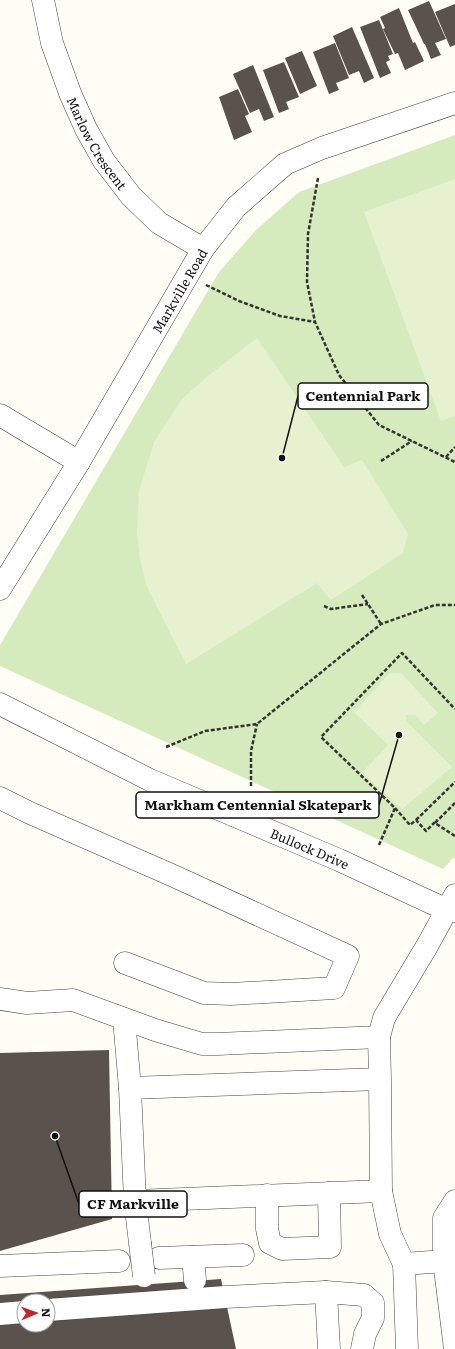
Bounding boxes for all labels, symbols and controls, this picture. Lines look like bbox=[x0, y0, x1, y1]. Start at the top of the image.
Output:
street label: Marlow Crescent bbox=[63, 93, 132, 194]
street label: Markville Road bbox=[147, 245, 211, 336]
callout: Centennial Park bbox=[298, 383, 428, 409]
text: Centennial Park bbox=[306, 385, 421, 405]
callout: Markham Centennial Skatepark bbox=[136, 792, 379, 818]
text: Markham Centennial Skatepark bbox=[144, 794, 372, 814]
street label: Bullock Drive bbox=[268, 823, 353, 873]
callout: CF Markville bbox=[79, 1191, 187, 1217]
text: CF Markville bbox=[87, 1193, 179, 1213]
north arrow bbox=[16, 1293, 56, 1333]
text: N bbox=[39, 1308, 55, 1318]

